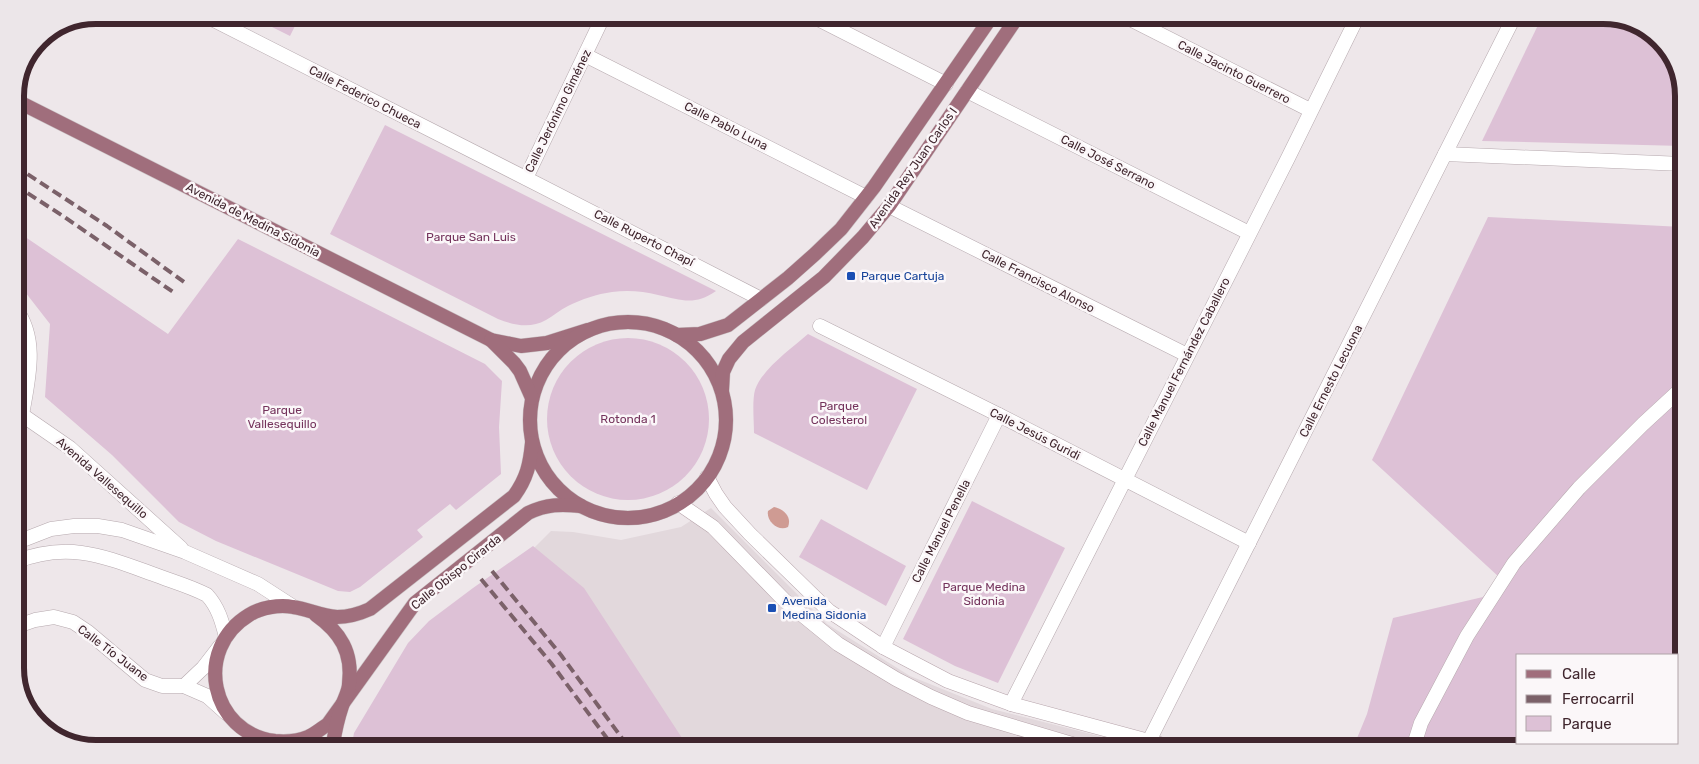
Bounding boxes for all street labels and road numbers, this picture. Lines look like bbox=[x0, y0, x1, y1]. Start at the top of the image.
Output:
street label: Calle Jacinto Guerrero bbox=[1175, 37, 1293, 107]
street label: Calle Jerónimo Giménez bbox=[522, 47, 594, 175]
street label: Calle Federico Chueca bbox=[307, 63, 423, 131]
street label: Calle Pablo Luna bbox=[682, 99, 770, 153]
street label: Avenida Rey Juan Carlos I bbox=[866, 105, 960, 231]
street label: Calle José Serrano bbox=[1058, 132, 1158, 192]
street label: Avenida de Medina Sidonia bbox=[184, 180, 322, 260]
street label: Calle Ruperto Chapí bbox=[592, 207, 697, 270]
street label: Calle Francisco Alonso bbox=[979, 246, 1097, 316]
street label: Calle Manuel Fernández Caballero bbox=[1135, 275, 1233, 449]
street label: Calle Ernesto Lecuona bbox=[1296, 322, 1366, 440]
street label: Calle Jesús Guridi bbox=[987, 405, 1083, 463]
street label: Avenida Vallesequillo bbox=[53, 434, 151, 522]
street label: Calle Manuel Penella bbox=[909, 477, 973, 585]
street label: Calle Obispo Cirarda bbox=[408, 531, 504, 613]
street label: Calle Tío Juane bbox=[75, 622, 151, 684]

